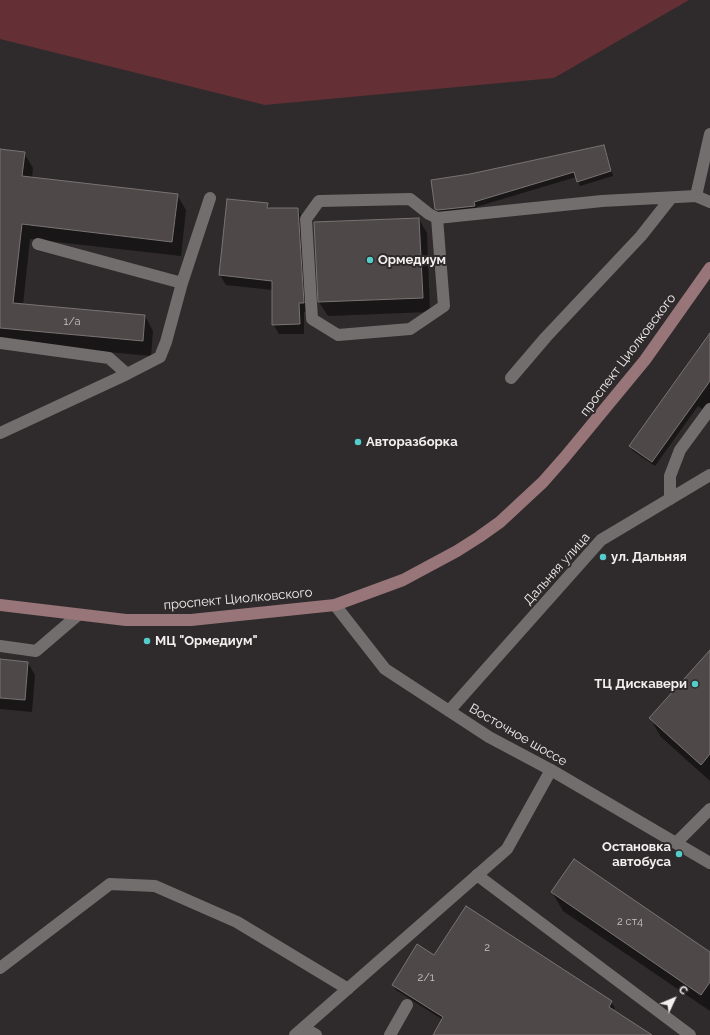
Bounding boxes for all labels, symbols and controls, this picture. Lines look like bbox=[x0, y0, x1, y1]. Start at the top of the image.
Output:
place label: Ормедиум bbox=[378, 252, 446, 268]
marker: Ормедиум bbox=[365, 255, 375, 265]
street label: проспект Циолковского bbox=[577, 291, 679, 419]
house number: 1/а bbox=[64, 315, 80, 329]
place label: Авторазборка bbox=[366, 434, 458, 450]
marker: Авторазборка bbox=[353, 437, 363, 447]
street label: Дальняя улица bbox=[521, 530, 593, 608]
place label: ул. Дальняя bbox=[611, 549, 687, 565]
marker: ул. Дальняя bbox=[598, 552, 608, 562]
street label: проспект Циолковского bbox=[163, 585, 313, 613]
place label: МЦ "Ормедиум" bbox=[155, 633, 257, 649]
marker: МЦ "Ормедиум" bbox=[142, 636, 152, 646]
place label: ТЦ Дискавери bbox=[594, 676, 687, 692]
marker: ТЦ Дискавери bbox=[690, 679, 700, 689]
street label: Восточное шоссе bbox=[466, 701, 570, 769]
place label: Остановка автобуса bbox=[602, 839, 671, 870]
marker: Остановка автобуса bbox=[674, 849, 684, 859]
house number: 2 ст4 bbox=[617, 915, 643, 929]
house number: 2 bbox=[484, 941, 490, 955]
house number: 2/1 bbox=[418, 971, 434, 985]
north arrow bbox=[654, 979, 694, 1019]
text: С bbox=[676, 983, 690, 998]

